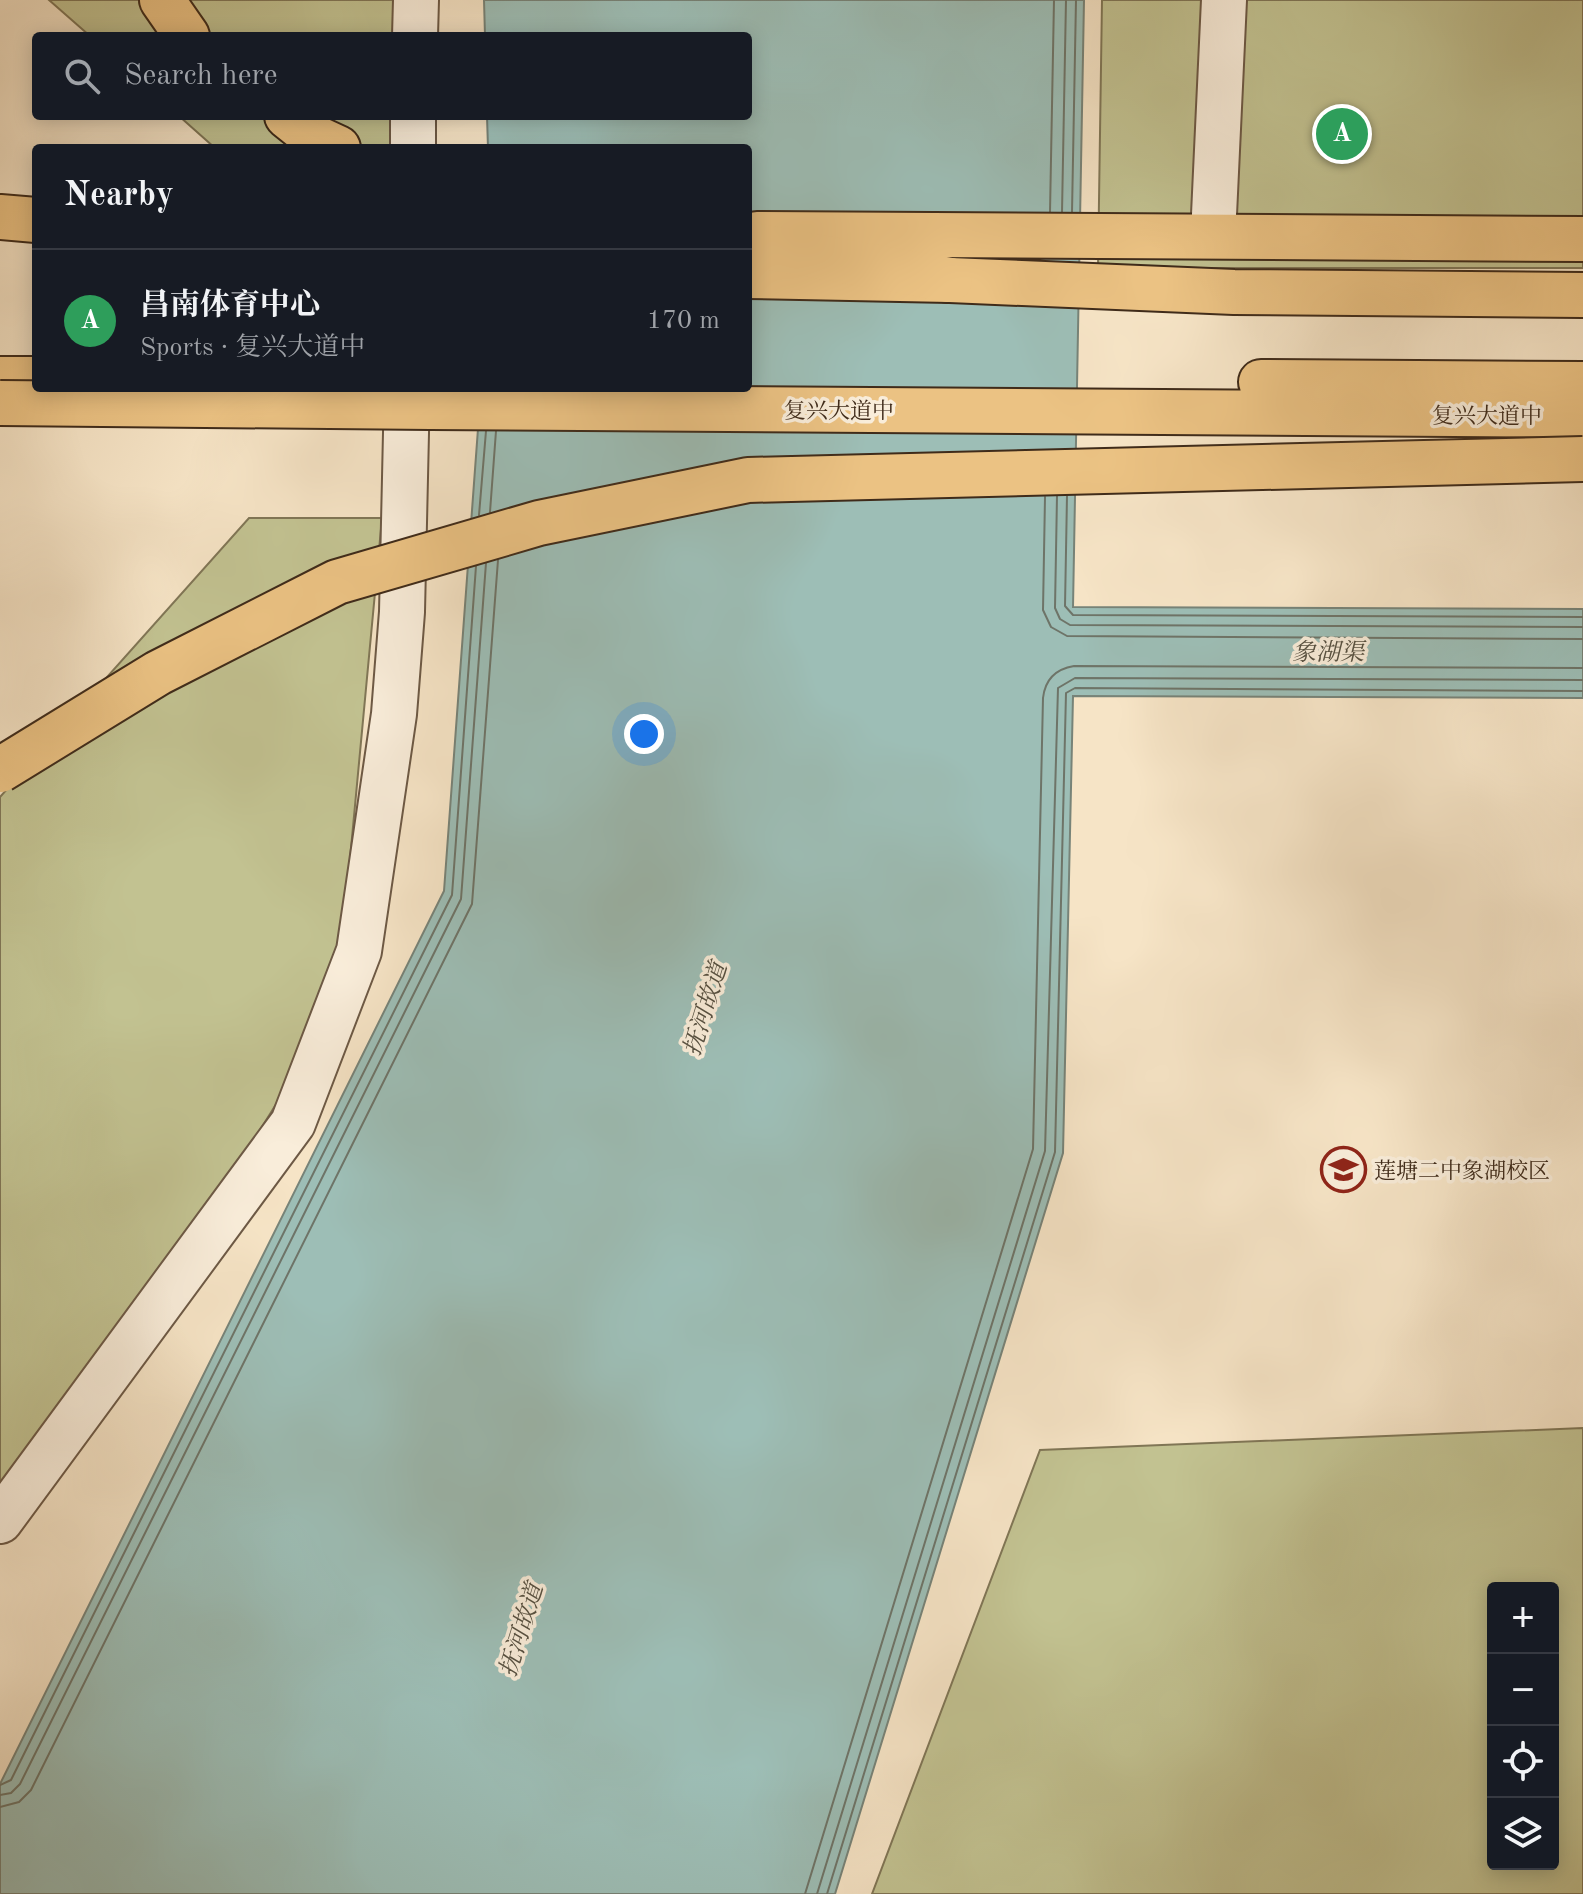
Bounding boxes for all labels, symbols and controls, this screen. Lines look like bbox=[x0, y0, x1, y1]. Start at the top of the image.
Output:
search box bbox=[32, 32, 752, 120]
icon: search bbox=[60, 54, 104, 98]
text: Search here bbox=[124, 61, 278, 91]
pin: A bbox=[1316, 104, 1368, 164]
text: Nearby bbox=[64, 179, 174, 213]
text: 昌南体育中心 bbox=[140, 291, 320, 321]
text: A bbox=[80, 308, 100, 334]
text: 170 m bbox=[647, 308, 720, 334]
text: Sports · 复兴大道中 bbox=[140, 335, 365, 361]
street label: 复兴大道中 bbox=[784, 399, 894, 423]
street label: 复兴大道中 bbox=[1432, 404, 1542, 428]
water label: 象湖渠 bbox=[1292, 639, 1367, 666]
your location bbox=[624, 714, 664, 754]
water label: 抚河故道 bbox=[679, 956, 733, 1059]
school or university icon: 莲塘二中象湖校区 bbox=[1319, 1146, 1367, 1194]
place label: 莲塘二中象湖校区 bbox=[1374, 1159, 1550, 1183]
water label: 抚河故道 bbox=[495, 1577, 549, 1680]
map controls bbox=[1487, 1582, 1559, 1870]
button: + bbox=[1487, 1582, 1559, 1654]
button: − bbox=[1487, 1654, 1559, 1726]
button: locate bbox=[1487, 1726, 1559, 1798]
button: layers bbox=[1487, 1798, 1559, 1870]

